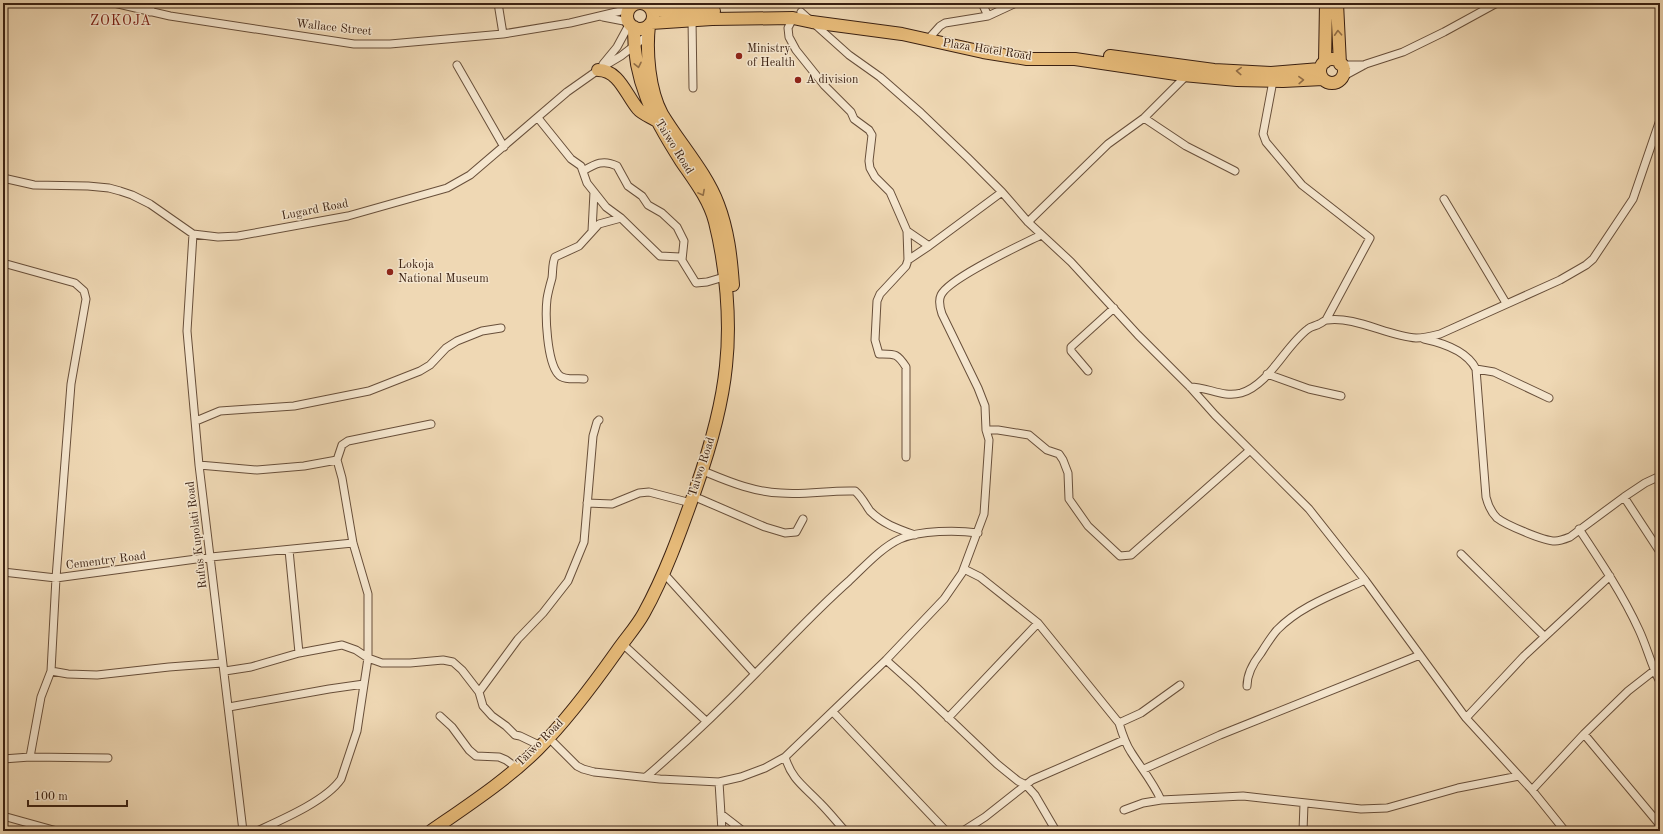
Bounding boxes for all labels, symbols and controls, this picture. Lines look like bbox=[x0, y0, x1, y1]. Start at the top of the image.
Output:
district label: ZOKOJA bbox=[90, 14, 152, 28]
street label: Wallace Street bbox=[296, 18, 372, 38]
one-way arrow bbox=[1334, 30, 1343, 36]
street label: Plaza Hotel Road bbox=[941, 37, 1033, 63]
place label: Ministry of Health bbox=[747, 43, 796, 69]
marker: Ministry of Health bbox=[734, 51, 744, 61]
one-way arrow bbox=[633, 62, 641, 69]
one-way arrow bbox=[1236, 67, 1242, 75]
place label: A division bbox=[806, 74, 859, 86]
marker: A division bbox=[793, 75, 803, 85]
one-way arrow bbox=[1298, 76, 1304, 85]
street label: Taiwo Road bbox=[653, 118, 695, 176]
one-way arrow bbox=[697, 189, 705, 196]
street label: Lugard Road bbox=[280, 198, 350, 222]
place label: Lokoja National Museum bbox=[398, 259, 489, 285]
marker: Lokoja National Museum bbox=[385, 267, 395, 277]
street label: Taiwo Road bbox=[687, 436, 717, 498]
street label: Rufus Kupolati Road bbox=[184, 481, 210, 589]
street label: Cementry Road bbox=[65, 550, 147, 572]
street label: Taiwo Road bbox=[514, 717, 566, 769]
scale bar bbox=[28, 782, 127, 808]
text: 100 m bbox=[34, 791, 68, 803]

